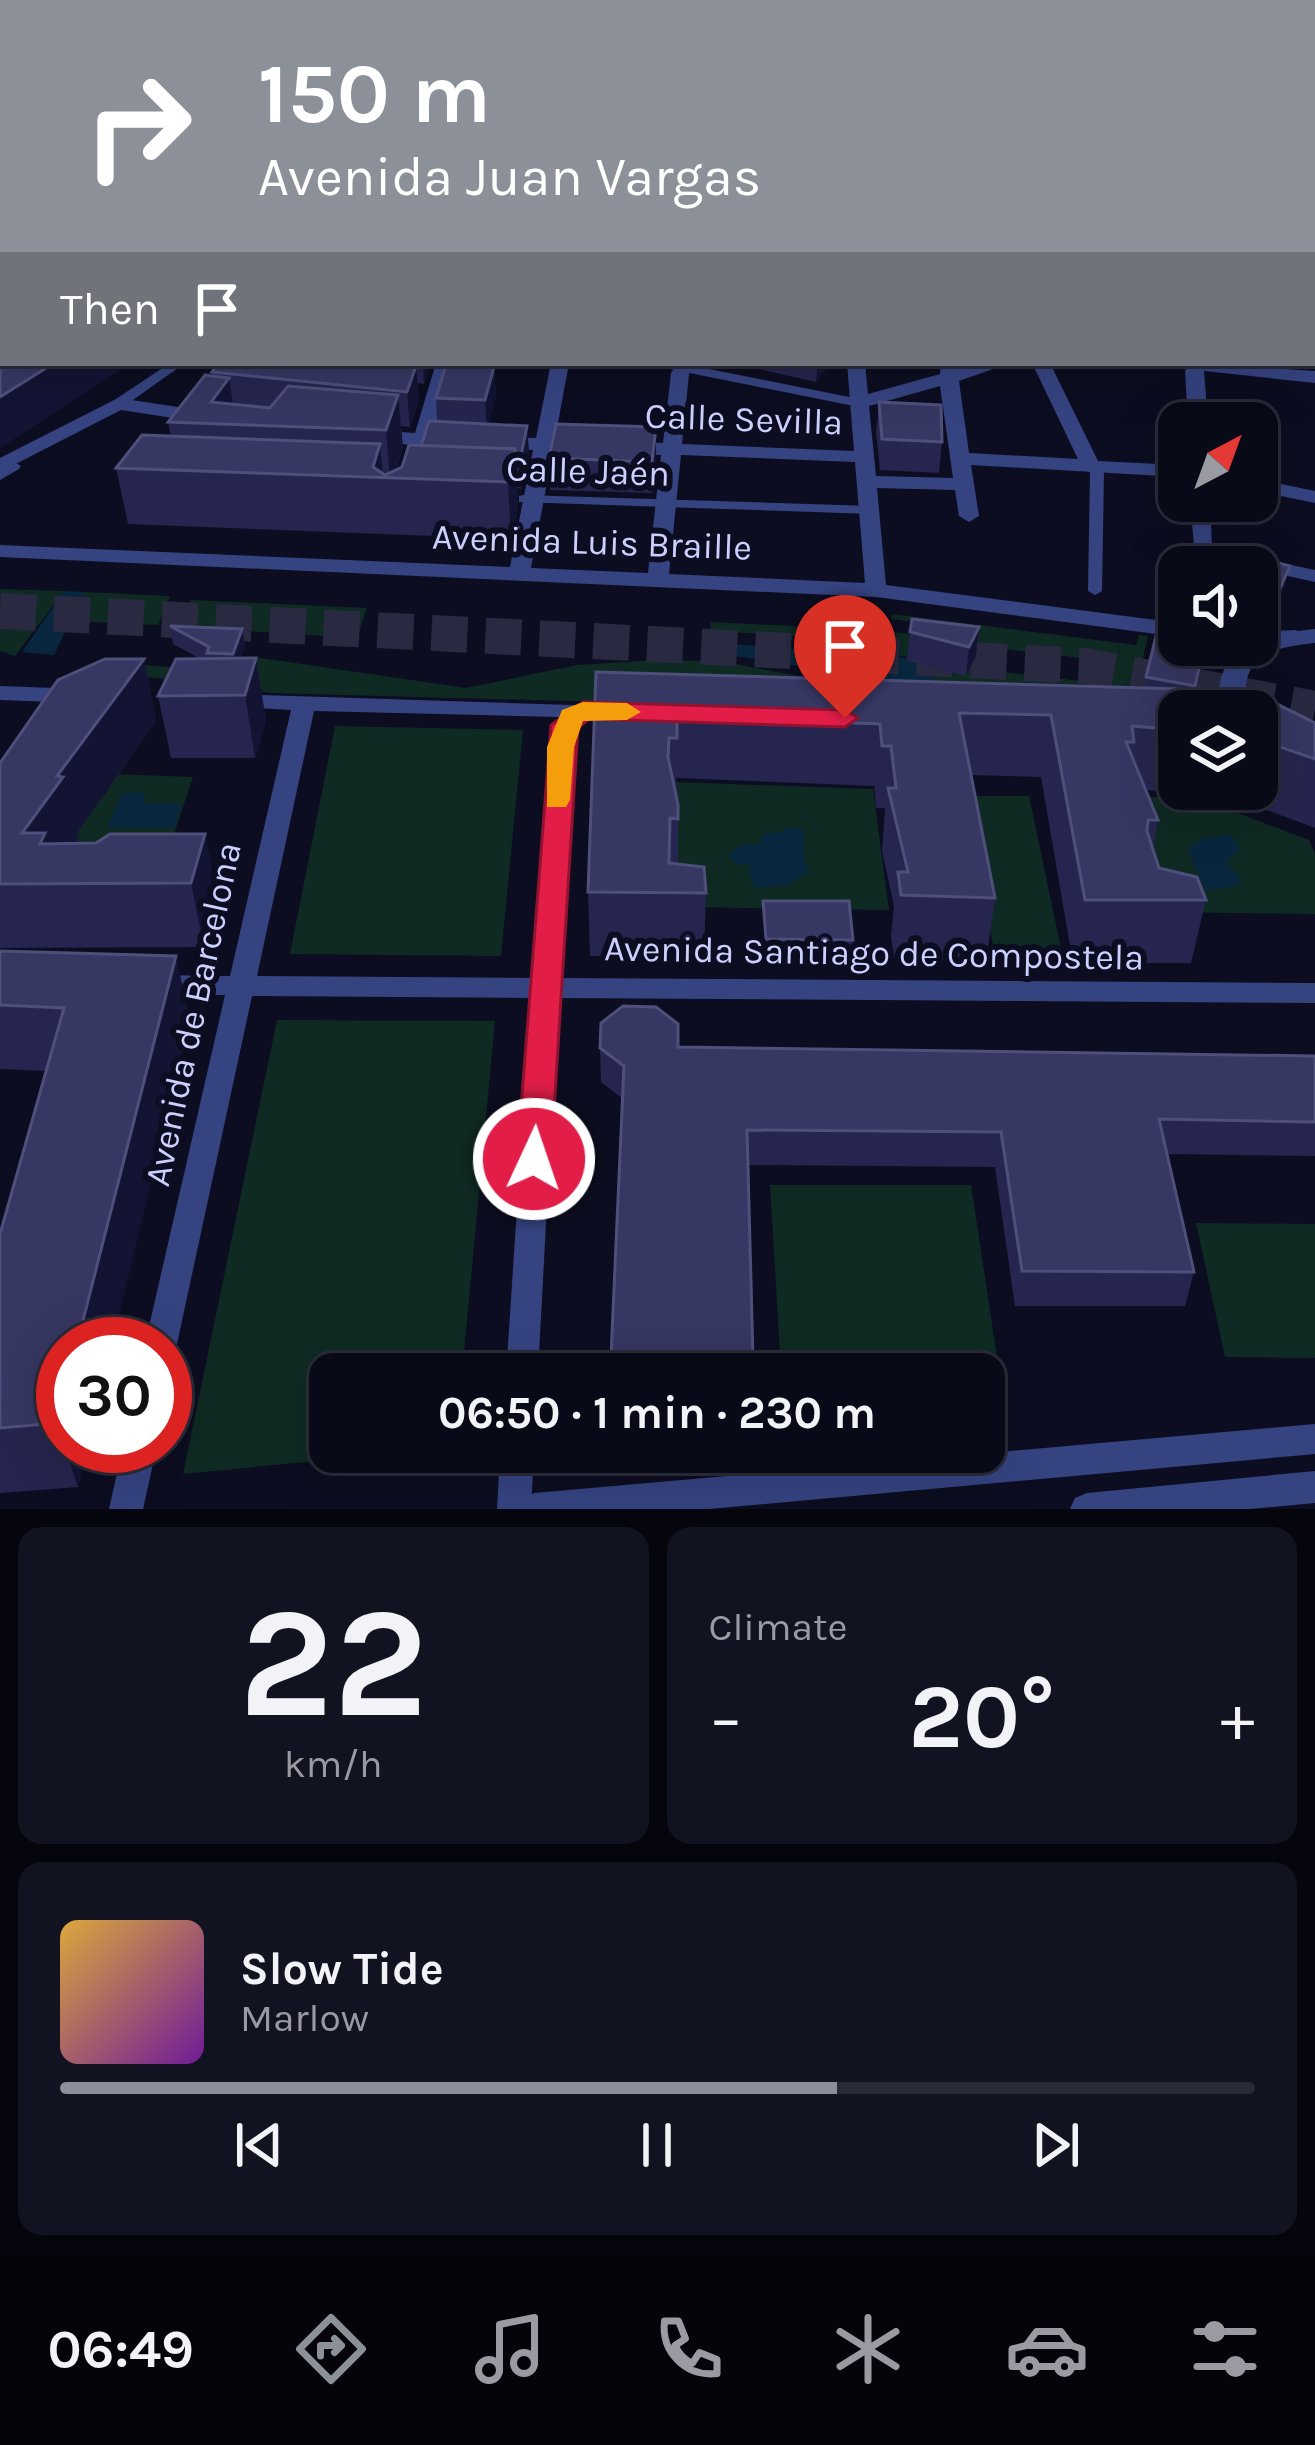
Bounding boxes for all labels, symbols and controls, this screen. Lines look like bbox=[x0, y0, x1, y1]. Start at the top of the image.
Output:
text: 150 m bbox=[258, 45, 491, 143]
icon: right bbox=[60, 48, 216, 204]
text: Avenida Juan Vargas bbox=[258, 145, 761, 209]
icon: arrive bbox=[184, 276, 250, 342]
text: Then bbox=[60, 283, 160, 335]
street label: Calle Sevilla bbox=[644, 395, 844, 443]
north arrow bbox=[1158, 402, 1278, 522]
map controls bbox=[1158, 402, 1278, 810]
street label: Calle Jaén bbox=[505, 447, 671, 495]
street label: Avenida Luis Braille bbox=[431, 515, 753, 569]
button: sound bbox=[1158, 546, 1278, 666]
pin bbox=[794, 595, 896, 718]
icon: arrive bbox=[812, 613, 878, 679]
button: layers bbox=[1158, 690, 1278, 810]
street label: Avenida de Barcelona bbox=[136, 838, 250, 1190]
street label: Avenida Santiago de Compostela bbox=[604, 927, 1144, 979]
position arrow bbox=[471, 1096, 597, 1222]
speed limit sign: 30 bbox=[36, 1317, 192, 1473]
text: 06:50 · 1 min · 230 m bbox=[438, 1387, 876, 1439]
text: 22 bbox=[239, 1572, 428, 1754]
text: Climate bbox=[709, 1604, 848, 1650]
text: 20° bbox=[909, 1664, 1055, 1770]
text: − bbox=[709, 1679, 743, 1757]
text: + bbox=[1220, 1679, 1255, 1757]
text: km/h bbox=[284, 1741, 383, 1787]
text: Slow Tide bbox=[240, 1943, 444, 1995]
text: Marlow bbox=[240, 1995, 369, 2041]
icon: previous bbox=[226, 2112, 292, 2178]
icon: pause bbox=[624, 2112, 690, 2178]
icon: next bbox=[1023, 2112, 1089, 2178]
icon: directions bbox=[289, 2307, 373, 2391]
icon: music bbox=[468, 2307, 552, 2391]
icon: phone bbox=[647, 2307, 731, 2391]
icon: climate bbox=[826, 2307, 910, 2391]
icon: car bbox=[1005, 2307, 1089, 2391]
icon: filters bbox=[1183, 2307, 1267, 2391]
text: 06:49 bbox=[47, 2317, 194, 2381]

